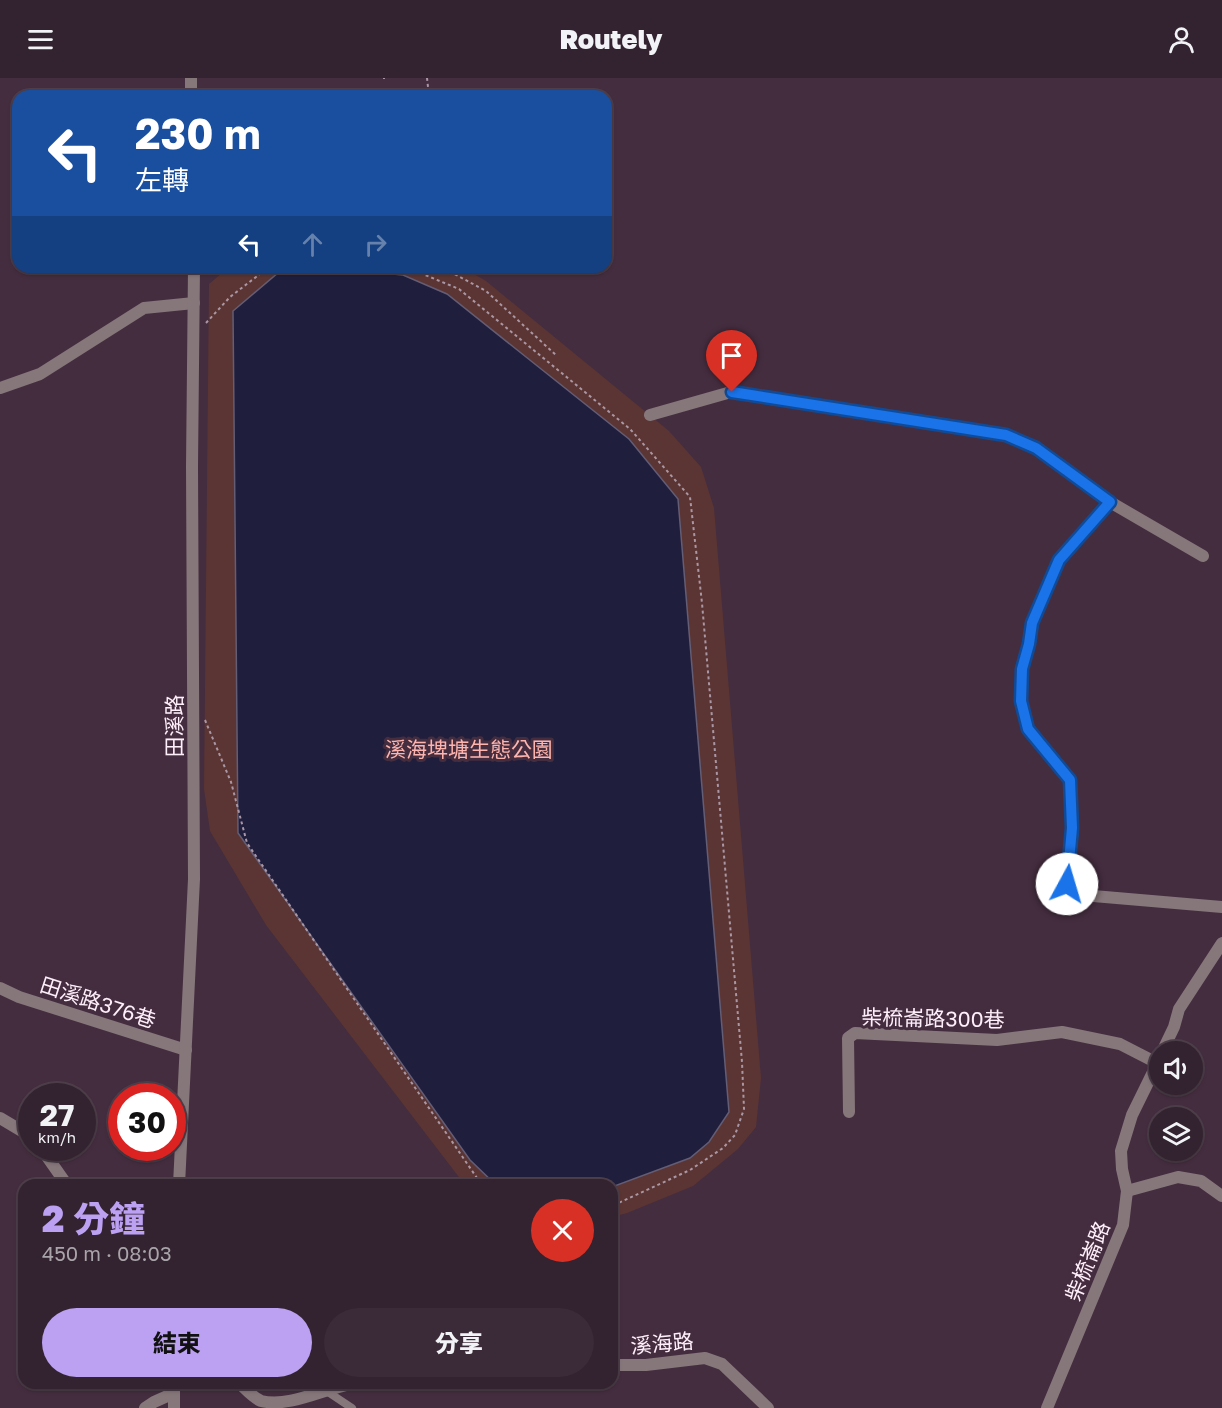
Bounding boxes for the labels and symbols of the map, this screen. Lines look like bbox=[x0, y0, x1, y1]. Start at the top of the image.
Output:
pin bbox=[706, 330, 757, 392]
street label: 田溪路 bbox=[161, 695, 187, 758]
park label: 溪海埤塘生態公園 bbox=[385, 736, 553, 762]
position arrow bbox=[1035, 852, 1099, 916]
street label: 田溪路376巷 bbox=[37, 971, 159, 1033]
street label: 柴梳崙路300巷 bbox=[861, 1004, 1005, 1032]
speed limit sign: 30 bbox=[108, 1083, 186, 1161]
street label: 柴梳崙路 bbox=[1059, 1217, 1115, 1305]
street label: 溪海路 bbox=[629, 1327, 695, 1359]

